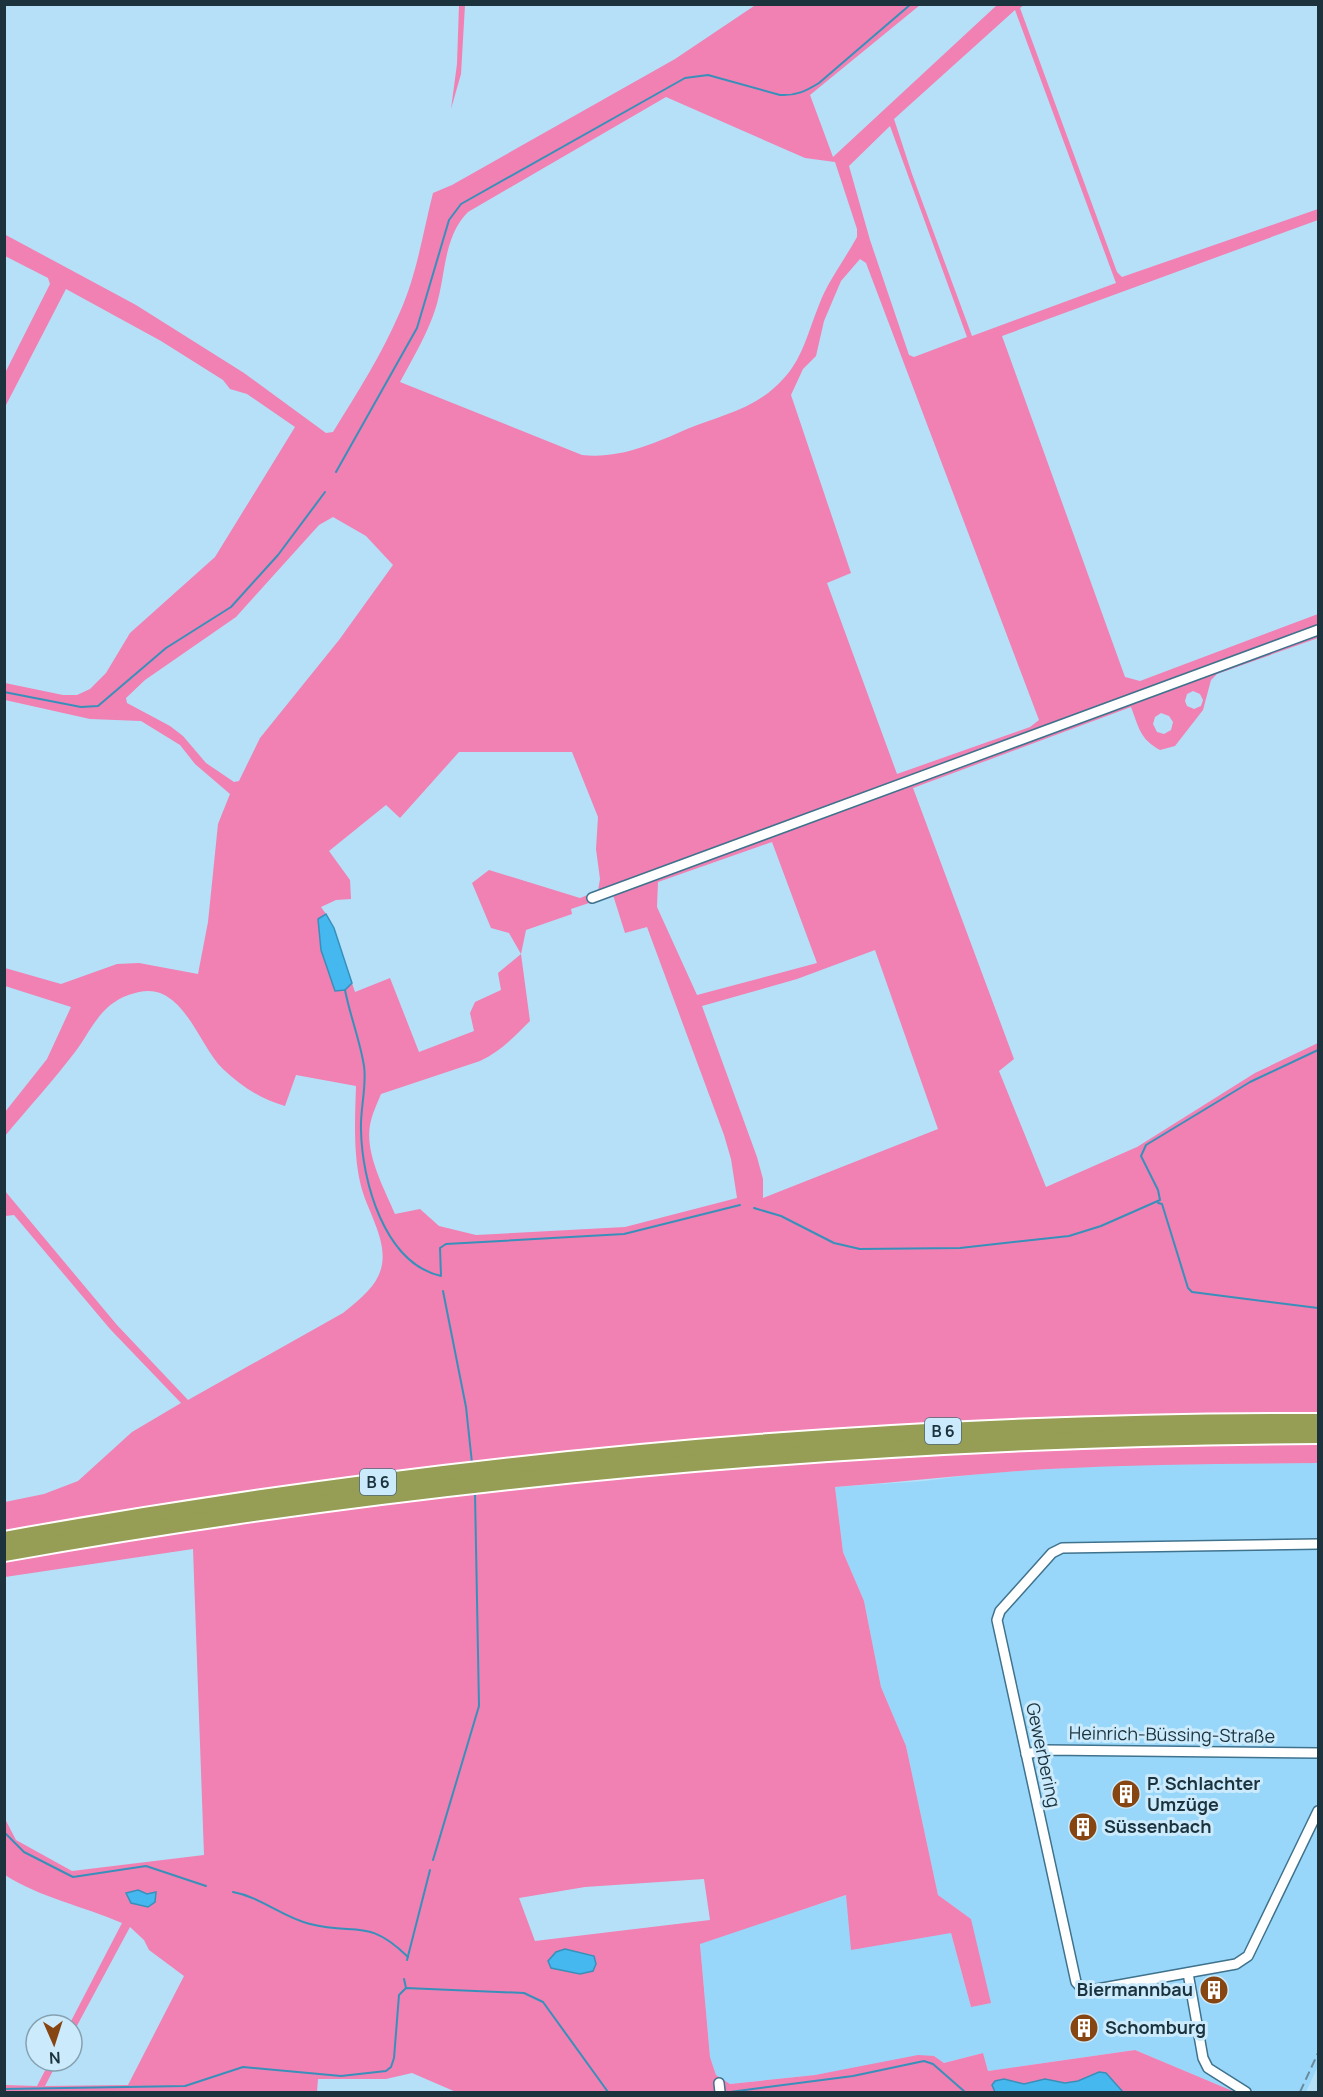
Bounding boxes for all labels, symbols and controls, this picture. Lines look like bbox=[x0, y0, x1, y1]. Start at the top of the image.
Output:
road number: B 6 bbox=[925, 1418, 961, 1444]
road number: B 6 bbox=[360, 1469, 396, 1495]
street label: Gewerbering bbox=[1021, 1700, 1067, 1809]
street label: Heinrich-Büssing-Straße bbox=[1069, 1720, 1275, 1748]
place label: P. Schlachter Umzüge bbox=[1147, 1771, 1260, 1816]
building icon: P. Schlachter Umzüge bbox=[1110, 1778, 1142, 1810]
building icon: Süssenbach bbox=[1067, 1811, 1099, 1843]
place label: Süssenbach bbox=[1104, 1814, 1212, 1838]
building icon: Biermannbau bbox=[1198, 1974, 1230, 2006]
place label: Biermannbau bbox=[1077, 1977, 1193, 2001]
building icon: Schomburg bbox=[1068, 2012, 1100, 2044]
north arrow bbox=[24, 2013, 84, 2073]
place label: Schomburg bbox=[1105, 2015, 1206, 2039]
text: N bbox=[48, 2047, 61, 2069]

